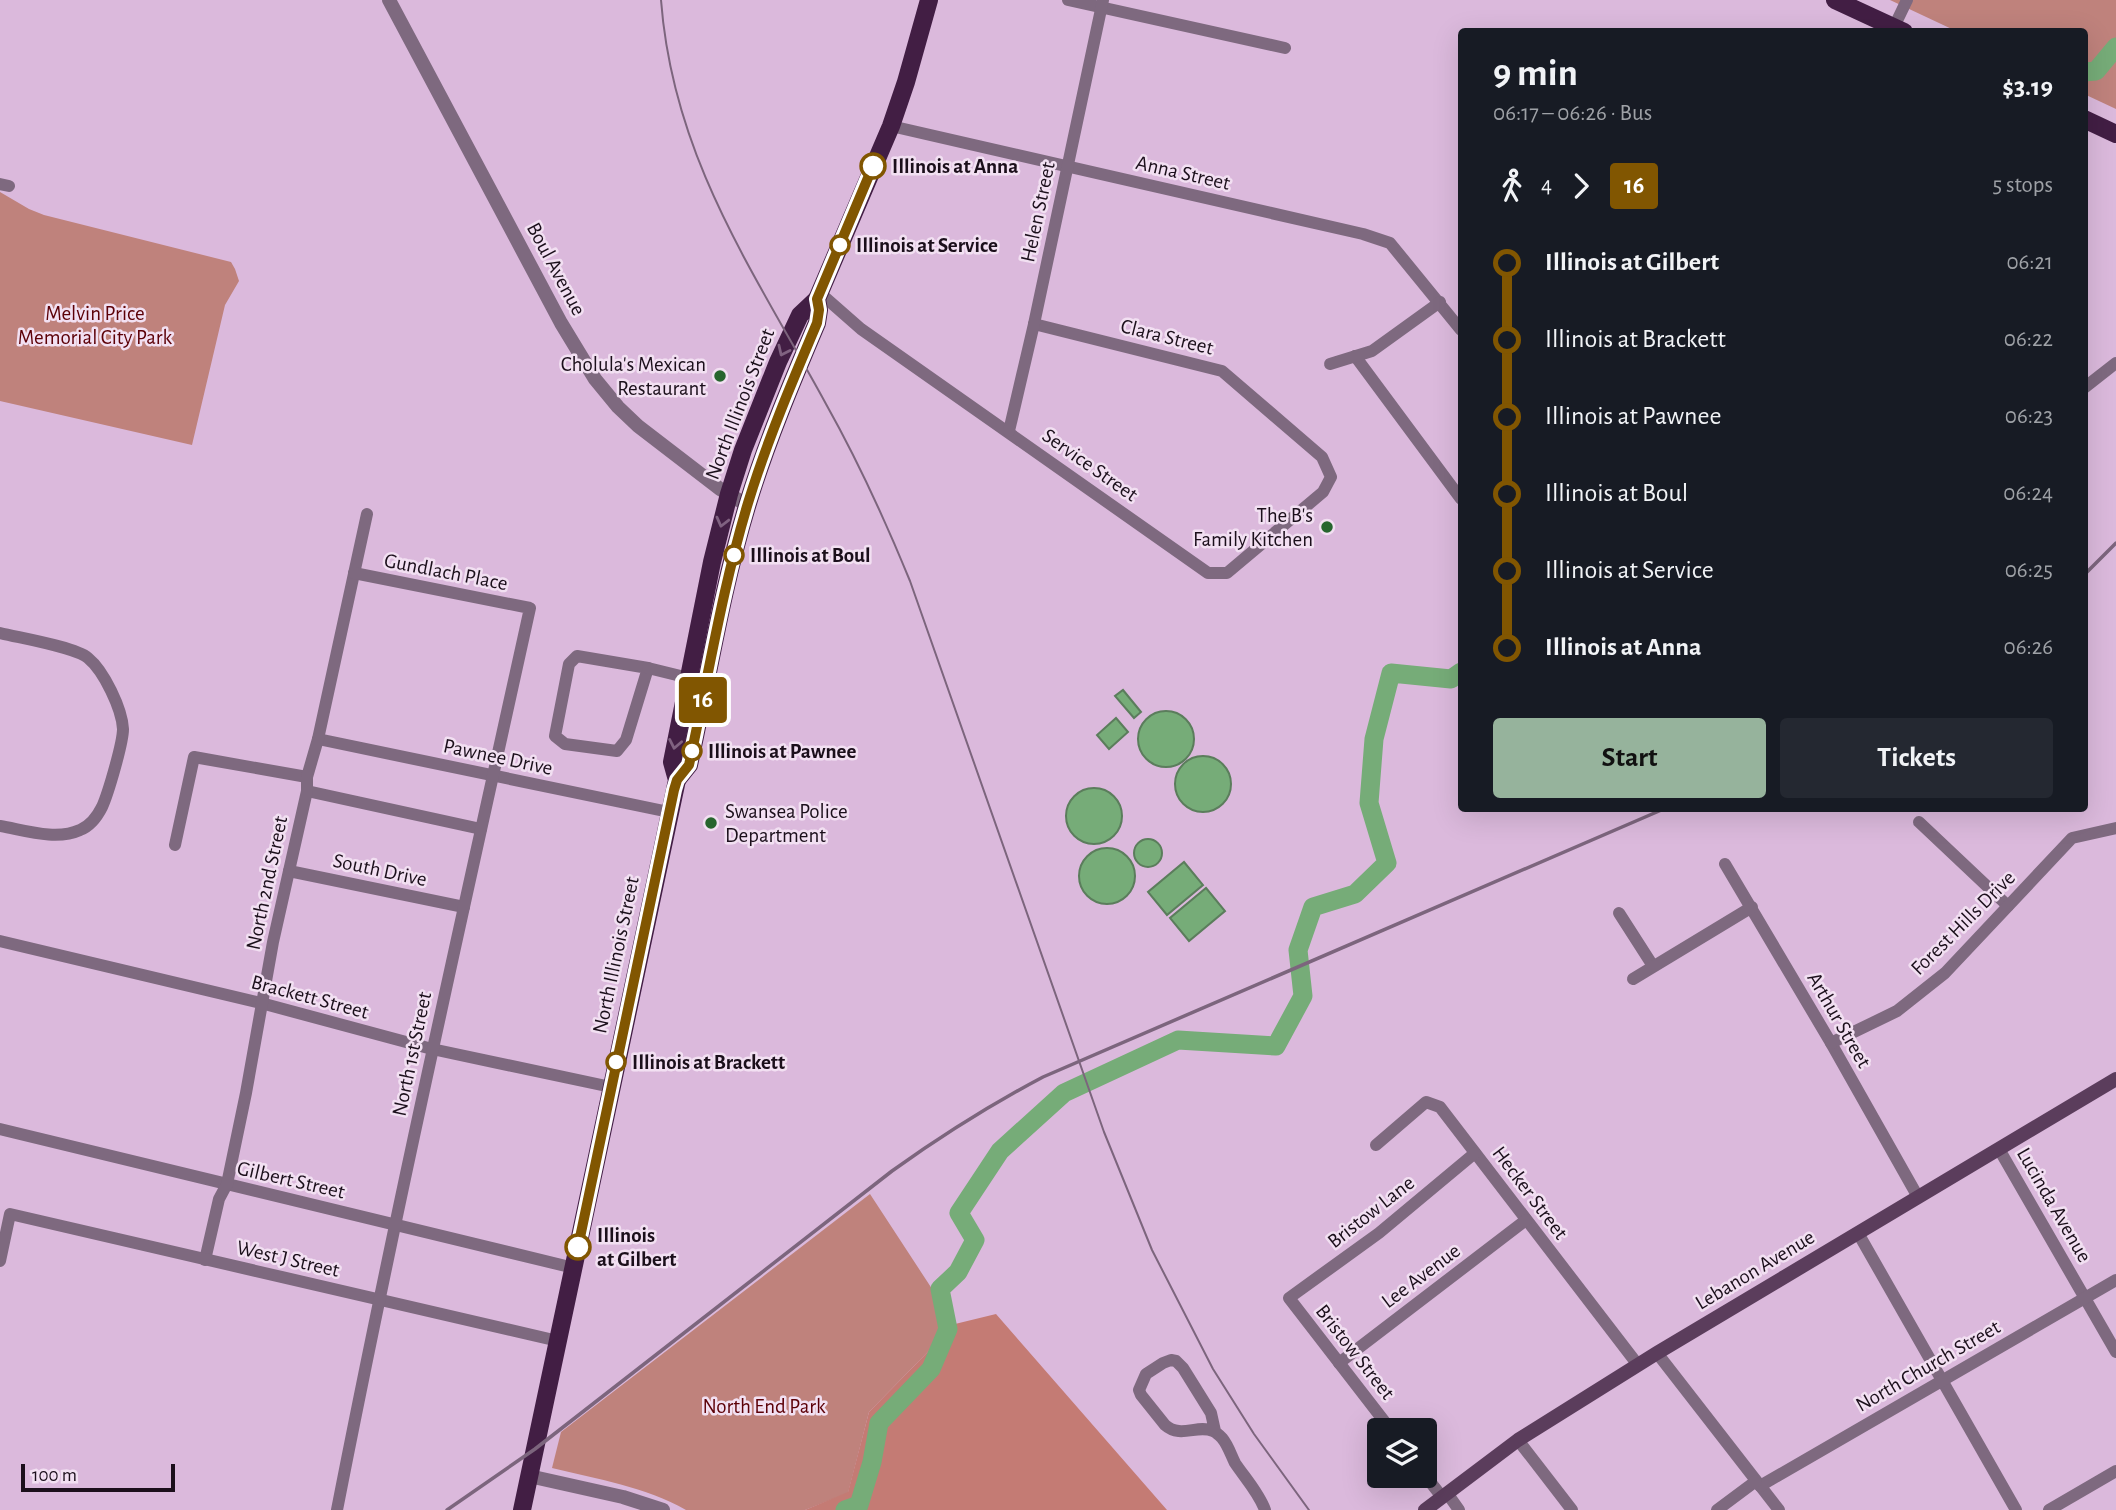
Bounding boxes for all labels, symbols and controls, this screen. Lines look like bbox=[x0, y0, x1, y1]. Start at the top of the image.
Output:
text: 9 min bbox=[1493, 55, 1578, 93]
text: $3.19 bbox=[2002, 74, 2053, 100]
text: 06:17 – 06:26 · Bus bbox=[1493, 102, 1652, 125]
street label: Anna Street bbox=[1134, 152, 1232, 194]
marker: Illinois at Anna bbox=[860, 153, 886, 179]
place label: Illinois at Anna bbox=[892, 156, 1018, 177]
street label: Helen Street bbox=[1017, 160, 1059, 264]
icon: walk bbox=[1493, 167, 1531, 205]
icon: forward bbox=[1562, 167, 1600, 205]
text: 4 bbox=[1541, 174, 1552, 197]
text: 16 bbox=[1624, 174, 1644, 198]
text: 5 stops bbox=[1993, 174, 2053, 197]
street label: Boul Avenue bbox=[523, 219, 589, 319]
marker: Illinois at Service bbox=[830, 235, 850, 255]
place label: Illinois at Service bbox=[856, 235, 998, 256]
text: Illinois at Gilbert bbox=[1545, 249, 1719, 275]
text: 06:21 bbox=[2006, 251, 2053, 274]
park label: Melvin Price Memorial City Park bbox=[18, 303, 173, 348]
street label: Clara Street bbox=[1118, 315, 1216, 359]
street label: North Illinois Street bbox=[702, 325, 779, 482]
text: Illinois at Brackett bbox=[1545, 326, 1726, 352]
text: 06:22 bbox=[2004, 328, 2053, 351]
one-way arrow bbox=[777, 344, 791, 357]
place label: Cholula's Mexican Restaurant bbox=[561, 354, 706, 399]
marker: Cholula's Mexican Restaurant bbox=[712, 368, 728, 384]
text: Illinois at Pawnee bbox=[1545, 403, 1721, 429]
text: 06:23 bbox=[2005, 405, 2053, 428]
street label: Service Street bbox=[1039, 425, 1142, 506]
text: Illinois at Boul bbox=[1545, 480, 1688, 506]
text: 06:24 bbox=[2003, 482, 2053, 505]
place label: The B's Family Kitchen bbox=[1193, 505, 1313, 550]
one-way arrow bbox=[716, 516, 730, 528]
marker: The B's Family Kitchen bbox=[1319, 519, 1335, 535]
marker: Illinois at Boul bbox=[724, 545, 744, 565]
place label: Illinois at Boul bbox=[750, 545, 871, 566]
street label: Gundlach Place bbox=[382, 550, 510, 594]
text: Illinois at Service bbox=[1545, 557, 1714, 583]
text: 06:25 bbox=[2005, 559, 2053, 582]
text: Illinois at Anna bbox=[1545, 634, 1701, 660]
text: 06:26 bbox=[2004, 636, 2053, 659]
line badge: 16 bbox=[672, 677, 734, 723]
text: 16 bbox=[693, 688, 713, 712]
button: Start bbox=[1493, 718, 1766, 798]
button: Tickets bbox=[1780, 718, 2053, 798]
street label: Pawnee Drive bbox=[441, 735, 555, 779]
one-way arrow bbox=[668, 738, 683, 750]
marker: Illinois at Pawnee bbox=[682, 741, 702, 761]
place label: Illinois at Pawnee bbox=[708, 741, 856, 762]
place label: Swansea Police Department bbox=[725, 801, 848, 846]
street label: North 2nd Street bbox=[243, 814, 291, 952]
marker: Swansea Police Department bbox=[703, 815, 719, 831]
street label: South Drive bbox=[331, 850, 429, 890]
street label: Forest Hills Drive bbox=[1907, 867, 2019, 979]
street label: North Illinois Street bbox=[589, 874, 643, 1035]
street label: Arthur Street bbox=[1803, 969, 1875, 1072]
street label: Brackett Street bbox=[249, 971, 371, 1023]
street label: North 1st Street bbox=[389, 990, 435, 1118]
marker: Illinois at Brackett bbox=[606, 1052, 626, 1072]
place label: Illinois at Brackett bbox=[632, 1052, 785, 1073]
street label: Hecker Street bbox=[1488, 1143, 1572, 1244]
street label: Lucinda Avenue bbox=[2013, 1144, 2095, 1266]
street label: Gilbert Street bbox=[235, 1157, 347, 1203]
street label: Bristow Lane bbox=[1324, 1172, 1418, 1252]
place label: Illinois at Gilbert bbox=[597, 1225, 676, 1270]
street label: Lebanon Avenue bbox=[1692, 1226, 1818, 1314]
marker: Illinois at Gilbert bbox=[565, 1234, 591, 1260]
street label: West J Street bbox=[235, 1237, 342, 1281]
street label: Lee Avenue bbox=[1378, 1240, 1464, 1312]
street label: Bristow Street bbox=[1312, 1301, 1399, 1404]
street label: North Church Street bbox=[1852, 1316, 2004, 1416]
park label: North End Park bbox=[702, 1396, 826, 1417]
map controls bbox=[1367, 1418, 1437, 1488]
button: layers bbox=[1367, 1418, 1437, 1488]
scale bar bbox=[21, 1461, 175, 1493]
text: 100 m bbox=[32, 1466, 77, 1485]

